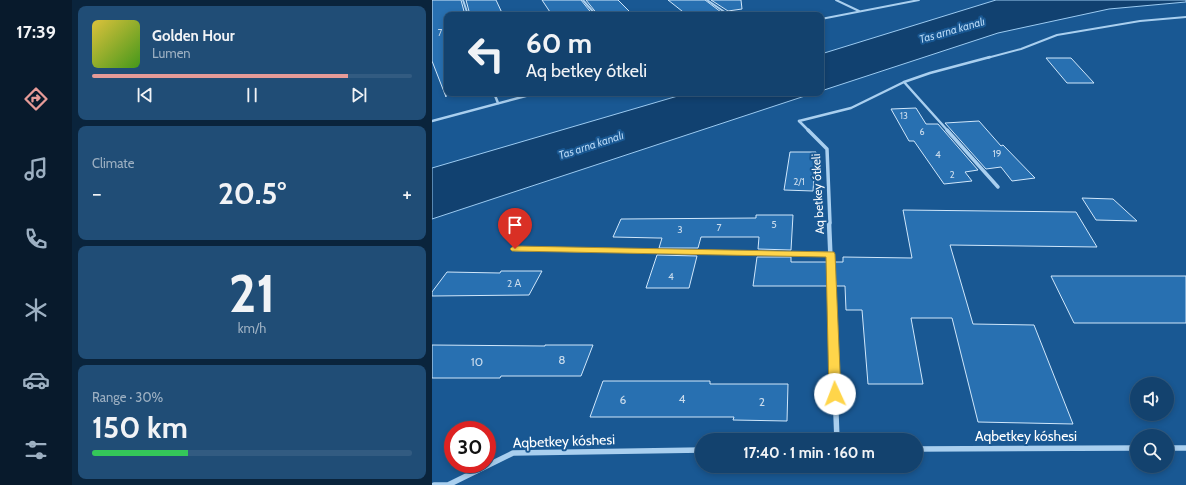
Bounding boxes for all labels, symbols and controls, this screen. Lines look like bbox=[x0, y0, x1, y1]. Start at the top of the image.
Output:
water label: Tas arna kanalı bbox=[918, 14, 987, 46]
text: 17:39 bbox=[16, 21, 56, 43]
text: 60 m bbox=[526, 26, 592, 60]
text: Golden Hour bbox=[152, 27, 235, 45]
house number: 7 bbox=[438, 27, 443, 38]
icon: left bbox=[460, 28, 512, 80]
text: Lumen bbox=[152, 45, 191, 61]
text: Aq betkey ótkeli bbox=[526, 60, 647, 82]
icon: previous bbox=[134, 84, 156, 106]
icon: pause bbox=[241, 84, 263, 106]
icon: next bbox=[348, 84, 370, 106]
icon: directions bbox=[22, 85, 50, 113]
house number: 13 bbox=[900, 110, 908, 121]
house number: 6 bbox=[919, 126, 925, 137]
water label: Tas arna kanalı bbox=[557, 128, 626, 162]
house number: 19 bbox=[993, 147, 1002, 160]
house number: 4 bbox=[935, 148, 941, 161]
street label: Aq betkey ótkeli bbox=[808, 153, 827, 235]
icon: music bbox=[22, 155, 50, 183]
text: Climate bbox=[92, 155, 134, 171]
house number: 2 bbox=[949, 168, 955, 181]
text: 20.5° bbox=[218, 175, 286, 212]
house number: 2/1 bbox=[793, 175, 805, 188]
text: − bbox=[92, 180, 102, 207]
text: + bbox=[402, 180, 412, 207]
pin bbox=[498, 208, 532, 249]
icon: arrive bbox=[504, 214, 526, 236]
house number: 5 bbox=[771, 218, 777, 231]
house number: 7 bbox=[716, 221, 722, 234]
house number: 3 bbox=[677, 223, 683, 236]
icon: phone bbox=[22, 225, 50, 253]
text: 21 bbox=[229, 262, 275, 325]
house number: 4 bbox=[668, 270, 674, 283]
house number: 2 А bbox=[507, 277, 521, 290]
icon: climate bbox=[22, 296, 50, 324]
text: km/h bbox=[238, 320, 266, 336]
house number: 8 bbox=[558, 352, 566, 367]
house number: 10 bbox=[471, 354, 483, 369]
icon: car bbox=[22, 366, 50, 394]
position arrow bbox=[814, 373, 856, 415]
map controls bbox=[1130, 377, 1174, 473]
button: sound bbox=[1130, 377, 1174, 421]
text: Range · 30% bbox=[92, 389, 163, 405]
house number: 4 bbox=[679, 391, 686, 406]
house number: 6 bbox=[620, 392, 627, 407]
house number: 2 bbox=[759, 394, 765, 409]
text: 150 km bbox=[92, 409, 188, 446]
speed limit sign: 30 bbox=[444, 421, 496, 473]
street label: Aqbetkey kóshesi bbox=[975, 427, 1077, 445]
button: search bbox=[1130, 429, 1174, 473]
street label: Aqbetkey kóshesi bbox=[513, 430, 615, 452]
icon: filters bbox=[22, 436, 50, 464]
text: 17:40 · 1 min · 160 m bbox=[743, 444, 875, 462]

